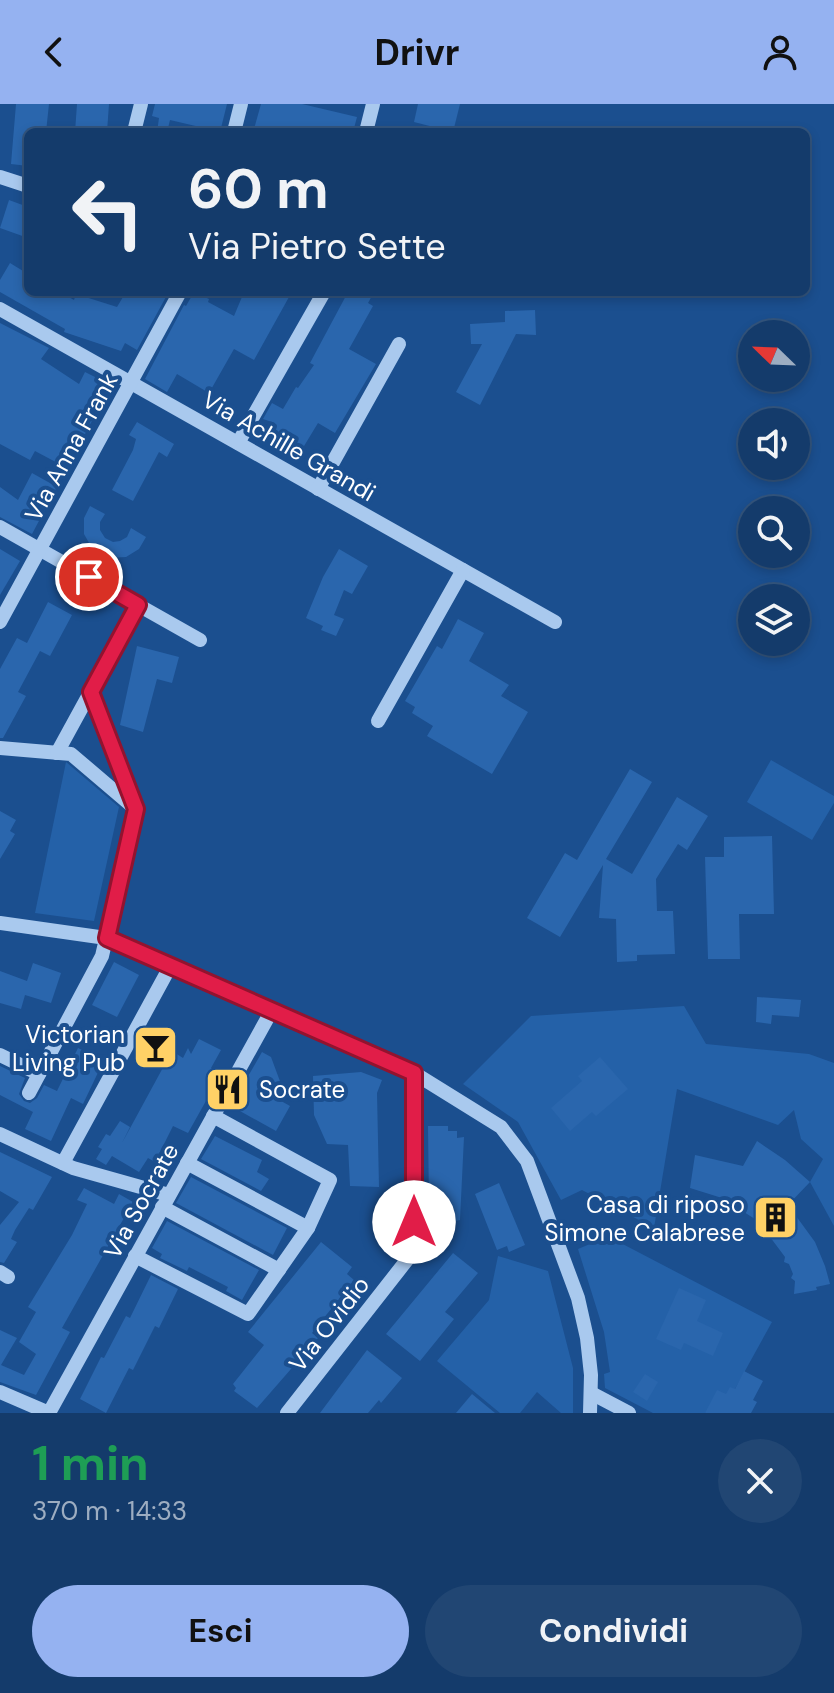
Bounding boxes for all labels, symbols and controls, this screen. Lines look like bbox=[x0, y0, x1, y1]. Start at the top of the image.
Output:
text: Drivr bbox=[374, 29, 460, 76]
icon: back bbox=[32, 30, 76, 74]
icon: person bbox=[758, 30, 802, 74]
text: 60 m bbox=[188, 152, 329, 225]
icon: left bbox=[56, 160, 160, 264]
text: Via Pietro Sette bbox=[188, 223, 446, 270]
north arrow bbox=[738, 320, 810, 392]
map controls bbox=[738, 320, 810, 656]
street label: Via Anna Frank bbox=[17, 367, 125, 527]
street label: Via Achille Grandi bbox=[197, 384, 381, 508]
button: sound bbox=[738, 408, 810, 480]
button: search bbox=[738, 496, 810, 568]
pin bbox=[55, 543, 123, 611]
icon: arrive bbox=[67, 555, 111, 599]
button: layers bbox=[738, 584, 810, 656]
place label: Victorian Living Pub bbox=[12, 1019, 125, 1078]
bar icon: Victorian Living Pub bbox=[132, 1024, 180, 1072]
restaurant icon: Socrate bbox=[204, 1065, 252, 1113]
place label: Socrate bbox=[259, 1074, 345, 1105]
street label: Via Socrate bbox=[97, 1138, 185, 1264]
position arrow bbox=[372, 1180, 456, 1264]
place label: Casa di riposo Simone Calabrese bbox=[544, 1189, 745, 1248]
building icon: Casa di riposo Simone Calabrese bbox=[752, 1194, 800, 1242]
street label: Via Ovidio bbox=[282, 1270, 376, 1378]
text: 1 min bbox=[32, 1432, 149, 1495]
button: close bbox=[718, 1439, 802, 1523]
text: 370 m · 14:33 bbox=[32, 1494, 187, 1528]
button: Esci bbox=[32, 1585, 409, 1677]
button: Condividi bbox=[425, 1585, 802, 1677]

